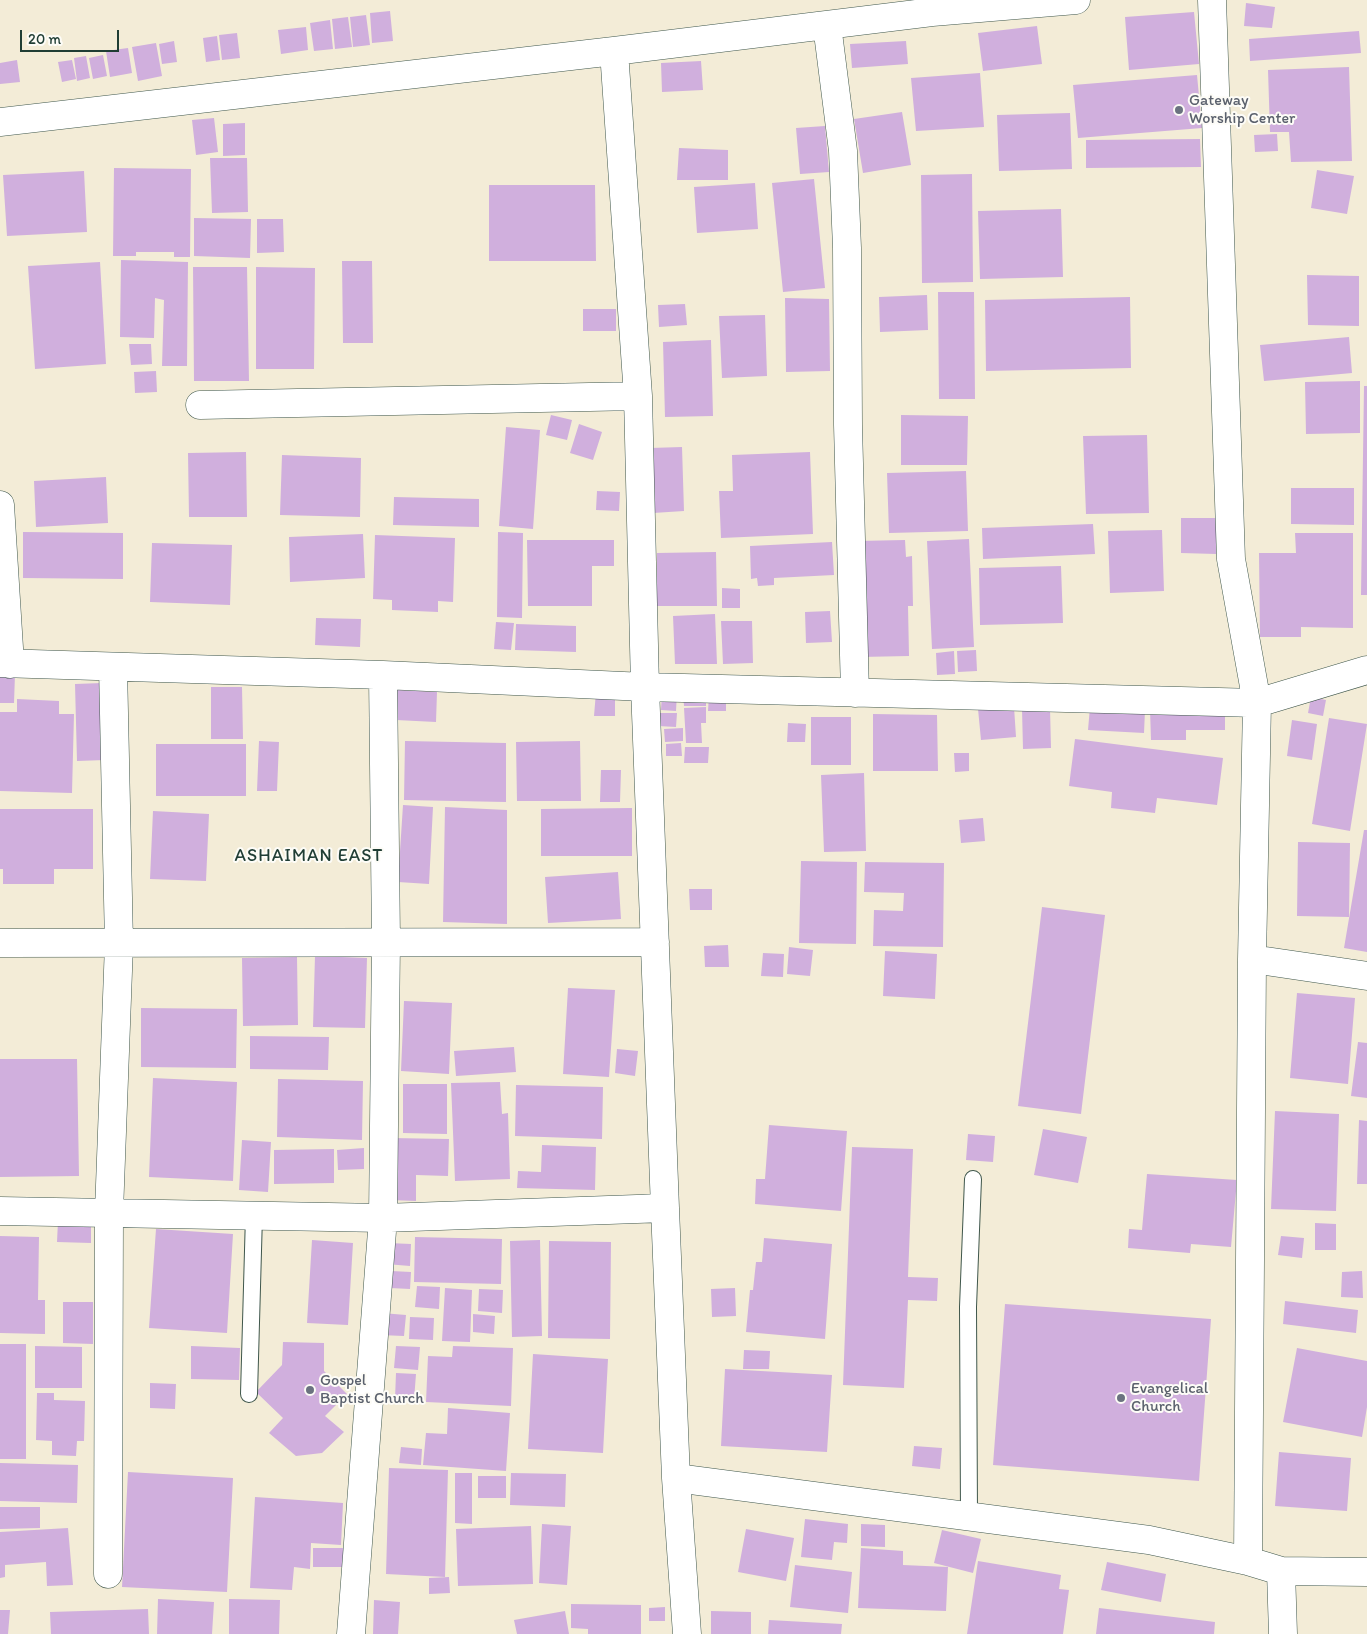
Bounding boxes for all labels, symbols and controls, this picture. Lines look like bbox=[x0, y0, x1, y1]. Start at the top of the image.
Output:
scale bar bbox=[22, 20, 121, 52]
text: 20 m bbox=[28, 30, 61, 48]
place label: Gateway Worship Center bbox=[1189, 91, 1295, 129]
marker: Gateway Worship Center bbox=[1173, 104, 1185, 116]
district label: ASHAIMAN EAST bbox=[233, 845, 385, 867]
place label: Gospel Baptist Church bbox=[320, 1371, 424, 1409]
place label: Evangelical Church bbox=[1131, 1379, 1208, 1417]
marker: Gospel Baptist Church bbox=[304, 1384, 316, 1396]
marker: Evangelical Church bbox=[1115, 1392, 1127, 1404]

